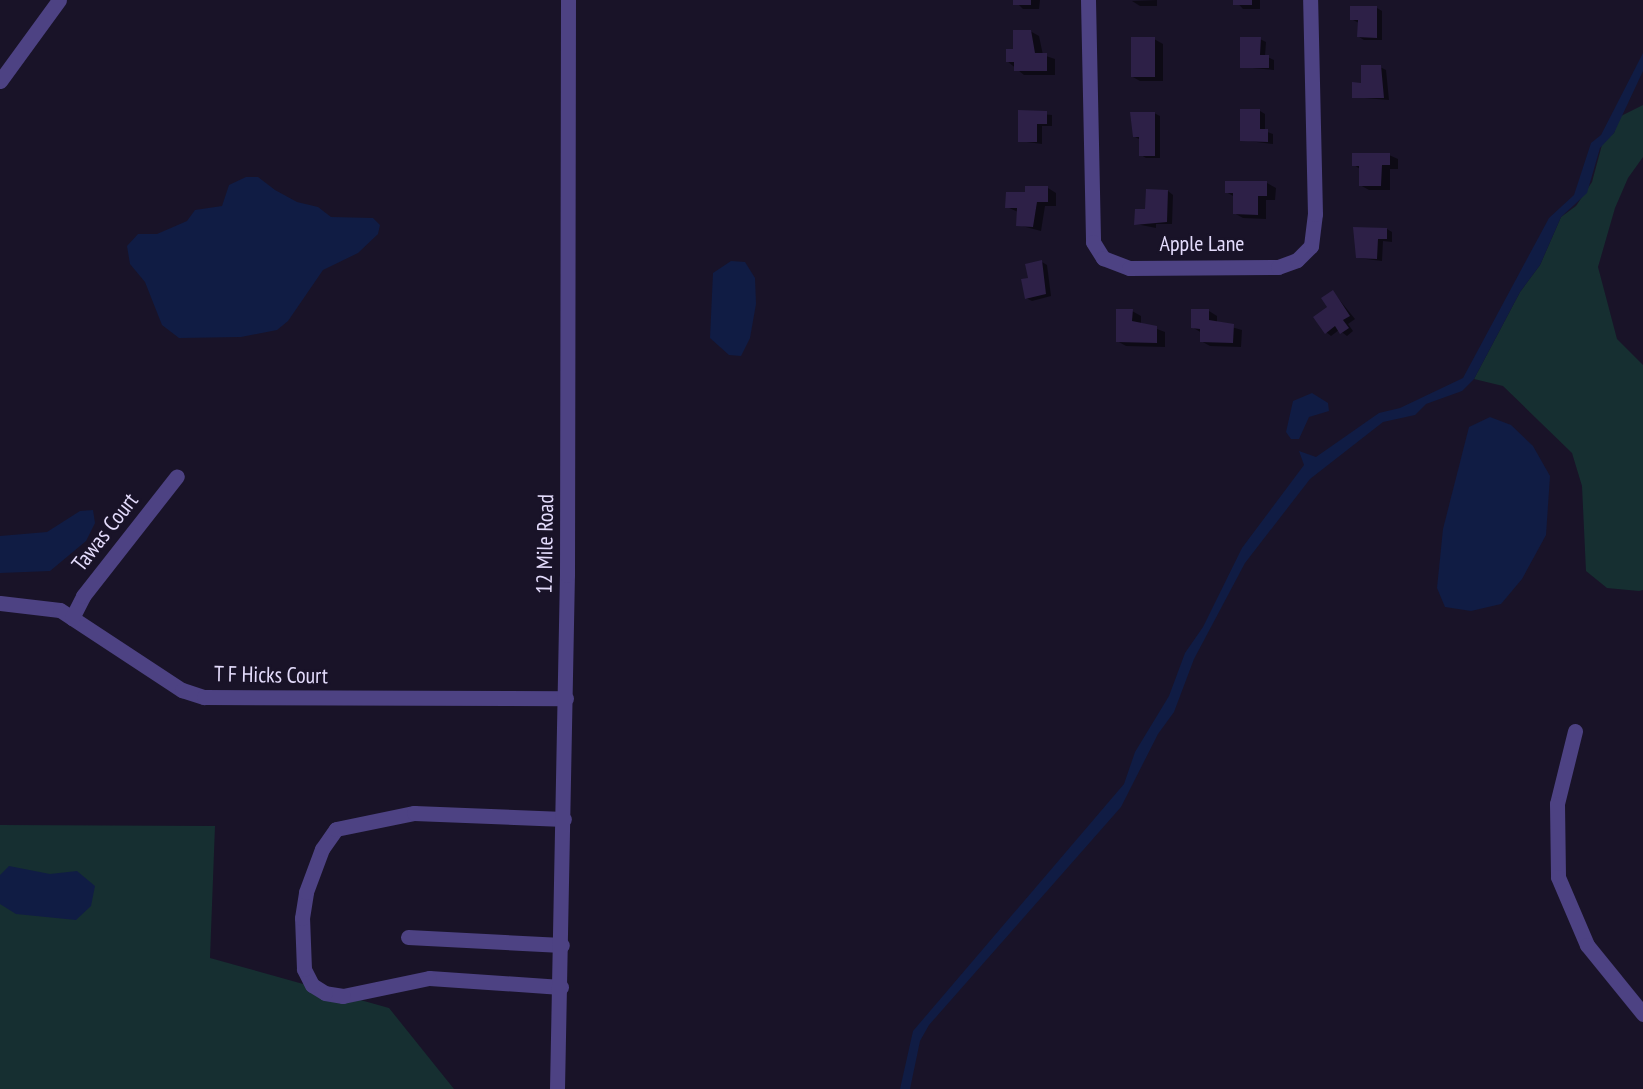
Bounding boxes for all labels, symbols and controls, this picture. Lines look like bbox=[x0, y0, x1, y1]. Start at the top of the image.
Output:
street label: Apple Lane bbox=[1160, 231, 1244, 257]
street label: Tawas Court bbox=[66, 488, 144, 576]
street label: 12 Mile Road bbox=[531, 494, 559, 594]
street label: T F Hicks Court bbox=[214, 661, 328, 689]

